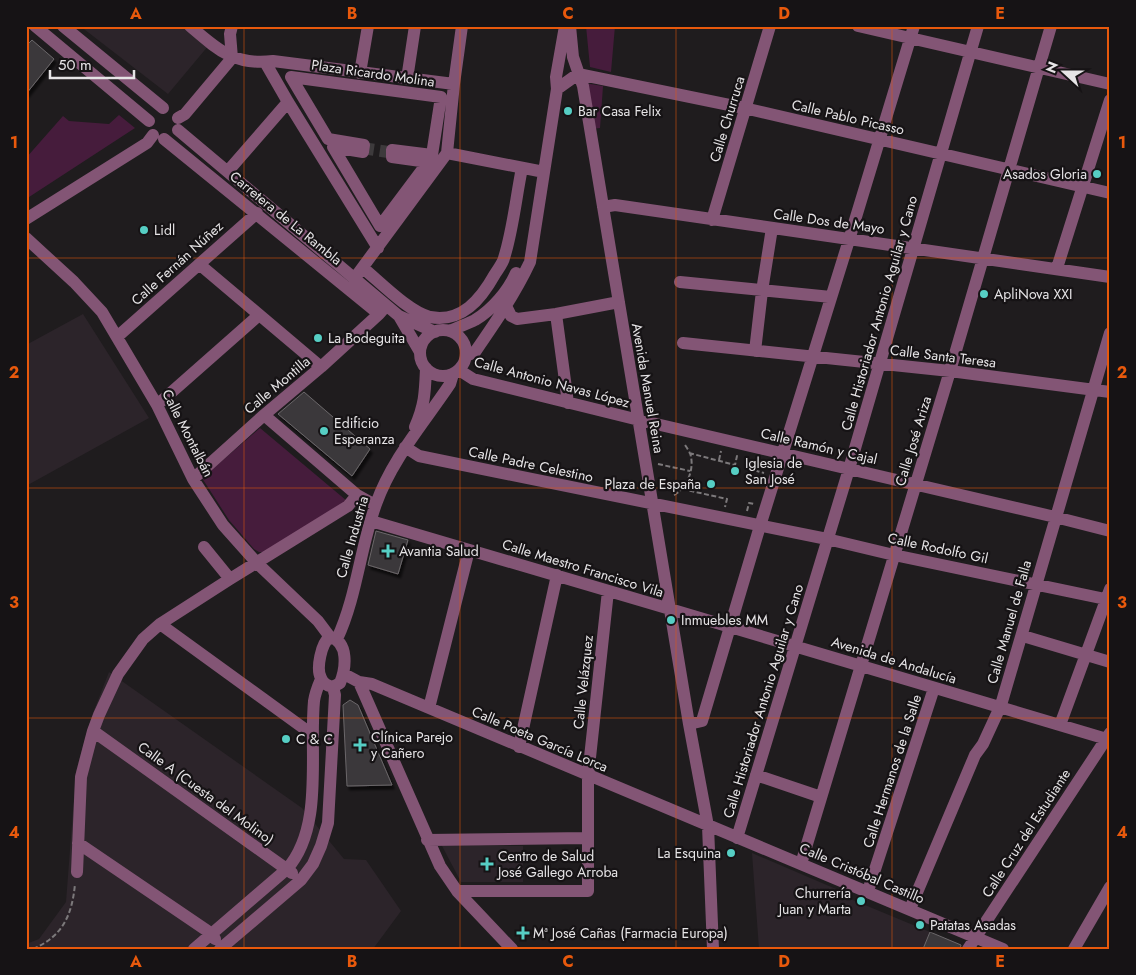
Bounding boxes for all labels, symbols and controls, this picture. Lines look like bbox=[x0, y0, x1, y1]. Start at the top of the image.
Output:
text: A bbox=[129, 2, 142, 25]
text: B bbox=[347, 2, 357, 25]
text: C bbox=[562, 2, 574, 25]
text: D bbox=[778, 2, 790, 25]
text: E bbox=[995, 2, 1005, 25]
scale bar bbox=[50, 48, 134, 80]
north arrow bbox=[1038, 48, 1088, 98]
text: 50 m bbox=[58, 54, 92, 76]
street label: Plaza Ricardo Molina bbox=[310, 54, 436, 92]
text: N bbox=[1041, 59, 1063, 76]
street label: Calle Churruca bbox=[704, 74, 750, 164]
street label: Calle Pablo Picasso bbox=[790, 94, 907, 140]
place label: Bar Casa Felix bbox=[578, 101, 661, 121]
marker: Bar Casa Felix bbox=[562, 105, 574, 117]
text: 1 bbox=[10, 131, 18, 154]
text: 1 bbox=[1118, 131, 1126, 154]
place label: Asados Gloria bbox=[1003, 164, 1087, 184]
street label: Carretera de La Rambla bbox=[226, 166, 346, 270]
marker: Asados Gloria bbox=[1091, 168, 1103, 180]
street label: Calle Historiador Antonio Aguilar y Cano bbox=[836, 193, 922, 433]
street label: Calle Dos de Mayo bbox=[772, 203, 886, 239]
street label: Calle Fernán Núñez bbox=[127, 216, 228, 310]
place label: Lidl bbox=[154, 220, 175, 240]
marker: Lidl bbox=[138, 224, 150, 236]
place label: ApliNova XXI bbox=[994, 284, 1072, 304]
marker: ApliNova XXI bbox=[978, 288, 990, 300]
street label: Avenida Manuel Reina bbox=[627, 321, 669, 455]
place label: La Bodeguita bbox=[328, 328, 405, 348]
marker: La Bodeguita bbox=[312, 332, 324, 344]
street label: Calle Santa Teresa bbox=[889, 340, 997, 372]
street label: Calle Montilla bbox=[240, 351, 314, 419]
street label: Calle Antonio Navas López bbox=[472, 352, 633, 413]
text: 2 bbox=[9, 361, 19, 384]
text: 2 bbox=[1117, 361, 1127, 384]
street label: Calle Montalbán bbox=[157, 386, 219, 480]
street label: Calle José Ariza bbox=[890, 394, 936, 488]
place label: Edificio Esperanza bbox=[334, 413, 395, 449]
street label: Calle Ramón y Cajal bbox=[759, 423, 879, 469]
marker: Edificio Esperanza bbox=[318, 425, 330, 437]
street label: Calle Padre Celestino bbox=[467, 441, 596, 487]
place label: Iglesia de San José bbox=[745, 453, 802, 489]
marker: Iglesia de San José bbox=[729, 465, 741, 477]
place label: Plaza de España bbox=[604, 474, 701, 494]
marker: Plaza de España bbox=[705, 478, 717, 490]
street label: Calle Industria bbox=[331, 494, 373, 580]
street label: Calle Rodolfo Gil bbox=[886, 528, 990, 568]
street label: Calle Maestro Francisco Vila bbox=[500, 534, 666, 602]
place label: Avantia Salud bbox=[399, 541, 479, 561]
marker: Avantia Salud bbox=[381, 544, 395, 558]
street label: Calle Manuel de Falla bbox=[982, 558, 1036, 686]
street label: Calle Historiador Antonio Aguilar y Cano bbox=[718, 581, 808, 820]
text: 3 bbox=[9, 591, 19, 614]
text: 3 bbox=[1117, 591, 1127, 614]
place label: Inmuebles MM bbox=[681, 610, 768, 630]
marker: Inmuebles MM bbox=[665, 614, 677, 626]
street label: Avenida de Andalucía bbox=[829, 631, 959, 689]
street label: Calle Velázquez bbox=[568, 633, 598, 730]
street label: Calle Hermanos de la Salle bbox=[858, 692, 926, 850]
street label: Calle Poeta García Lorca bbox=[469, 701, 611, 777]
place label: Clínica Parejo y Cañero bbox=[371, 727, 453, 763]
place label: C & C bbox=[296, 729, 333, 749]
marker: C & C bbox=[280, 733, 292, 745]
street label: Calle A (Cuesta del Molino) bbox=[134, 737, 278, 849]
marker: Clínica Parejo y Cañero bbox=[353, 738, 367, 752]
street label: Calle Cruz del Estudiante bbox=[977, 765, 1075, 901]
text: 4 bbox=[8, 821, 20, 844]
text: 4 bbox=[1116, 821, 1128, 844]
street label: Calle Cristóbal Castillo bbox=[796, 838, 928, 909]
place label: La Esquina bbox=[657, 843, 721, 863]
place label: Centro de Salud José Gallego Arroba bbox=[496, 846, 618, 882]
marker: La Esquina bbox=[725, 847, 737, 859]
marker: Centro de Salud José Gallego Arroba bbox=[480, 857, 494, 871]
place label: Churrería Juan y Marta bbox=[777, 883, 851, 919]
marker: Churrería Juan y Marta bbox=[855, 895, 867, 907]
place label: Patatas Asadas bbox=[930, 915, 1016, 935]
marker: Patatas Asadas bbox=[914, 919, 926, 931]
place label: Mª José Cañas (Farmacia Europa) bbox=[533, 923, 728, 943]
marker: Mª José Cañas (Farmacia Europa) bbox=[517, 927, 529, 939]
text: A bbox=[129, 950, 142, 973]
text: B bbox=[347, 950, 357, 973]
text: C bbox=[562, 950, 574, 973]
text: D bbox=[778, 950, 790, 973]
text: E bbox=[995, 950, 1005, 973]

